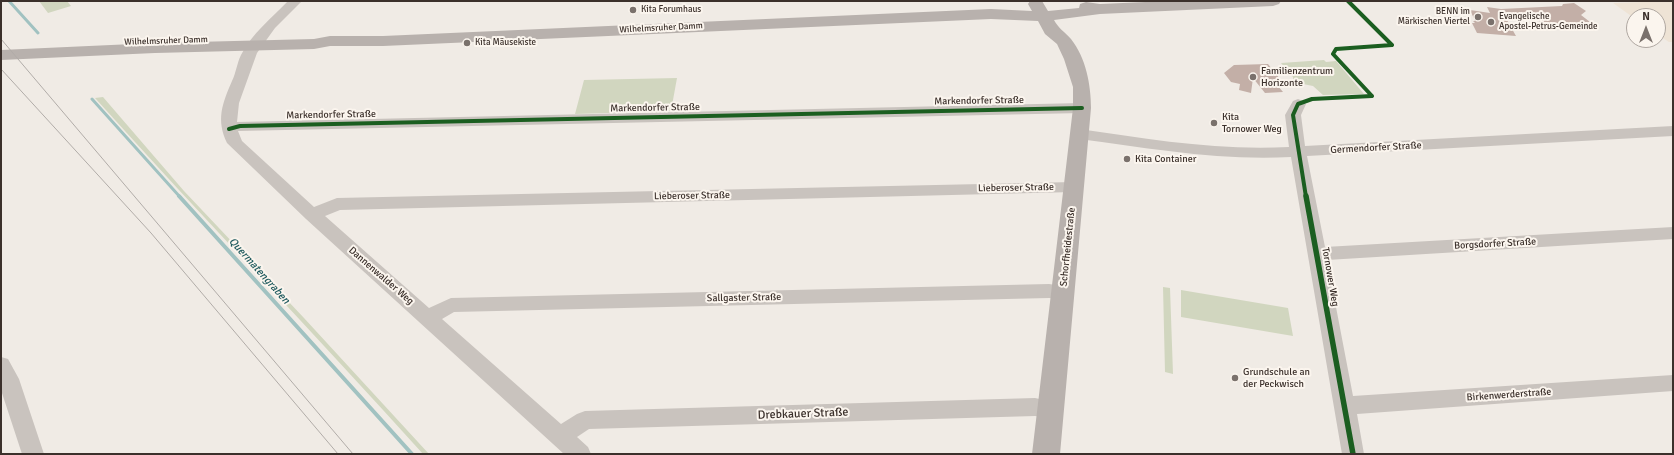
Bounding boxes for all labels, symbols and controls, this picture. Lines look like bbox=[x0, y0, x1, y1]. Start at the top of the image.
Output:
marker: Kita Forumhaus bbox=[628, 5, 638, 15]
place label: Kita Forumhaus bbox=[641, 5, 701, 15]
place label: BENN im Märkischen Viertel bbox=[1398, 7, 1470, 28]
north arrow bbox=[1626, 8, 1666, 48]
text: N bbox=[1642, 10, 1650, 23]
marker: BENN im Märkischen Viertel bbox=[1473, 12, 1483, 22]
place label: Evangelische Apostel-Petrus-Gemeinde bbox=[1499, 12, 1598, 33]
marker: Evangelische Apostel-Petrus-Gemeinde bbox=[1486, 17, 1496, 27]
street label: Wilhelmsruher Damm bbox=[619, 20, 703, 36]
street label: Wilhelmsruher Damm bbox=[124, 34, 208, 48]
marker: Kita Mäusekiste bbox=[462, 38, 472, 48]
place label: Kita Mäusekiste bbox=[475, 38, 536, 48]
place label: Familienzentrum Horizonte bbox=[1261, 65, 1333, 88]
marker: Familienzentrum Horizonte bbox=[1248, 72, 1258, 82]
street label: Markendorfer Straße bbox=[934, 94, 1024, 108]
street label: Markendorfer Straße bbox=[610, 101, 700, 115]
street label: Markendorfer Straße bbox=[286, 108, 376, 122]
place label: Kita Tornower Weg bbox=[1222, 111, 1282, 134]
marker: Kita Tornower Weg bbox=[1209, 118, 1219, 128]
street label: Germendorfer Straße bbox=[1330, 140, 1422, 156]
place label: Kita Container bbox=[1135, 153, 1196, 165]
marker: Kita Container bbox=[1122, 154, 1132, 164]
street label: Lieberoser Straße bbox=[978, 181, 1054, 195]
street label: Lieberoser Straße bbox=[654, 189, 730, 203]
street label: Schorfheidestraße bbox=[1058, 207, 1078, 287]
water label: Quermatengraben bbox=[226, 235, 292, 307]
street label: Borgsdorfer Straße bbox=[1454, 236, 1536, 252]
street label: Dannenwalder Weg bbox=[346, 244, 416, 308]
street label: Tornower Weg bbox=[1319, 246, 1341, 308]
street label: Sallgaster Straße bbox=[707, 291, 781, 305]
place label: Grundschule an der Peckwisch bbox=[1243, 366, 1310, 390]
marker: Grundschule an der Peckwisch bbox=[1230, 373, 1240, 383]
street label: Birkenwerderstraße bbox=[1466, 386, 1552, 404]
street label: Drebkauer Straße bbox=[757, 405, 849, 423]

